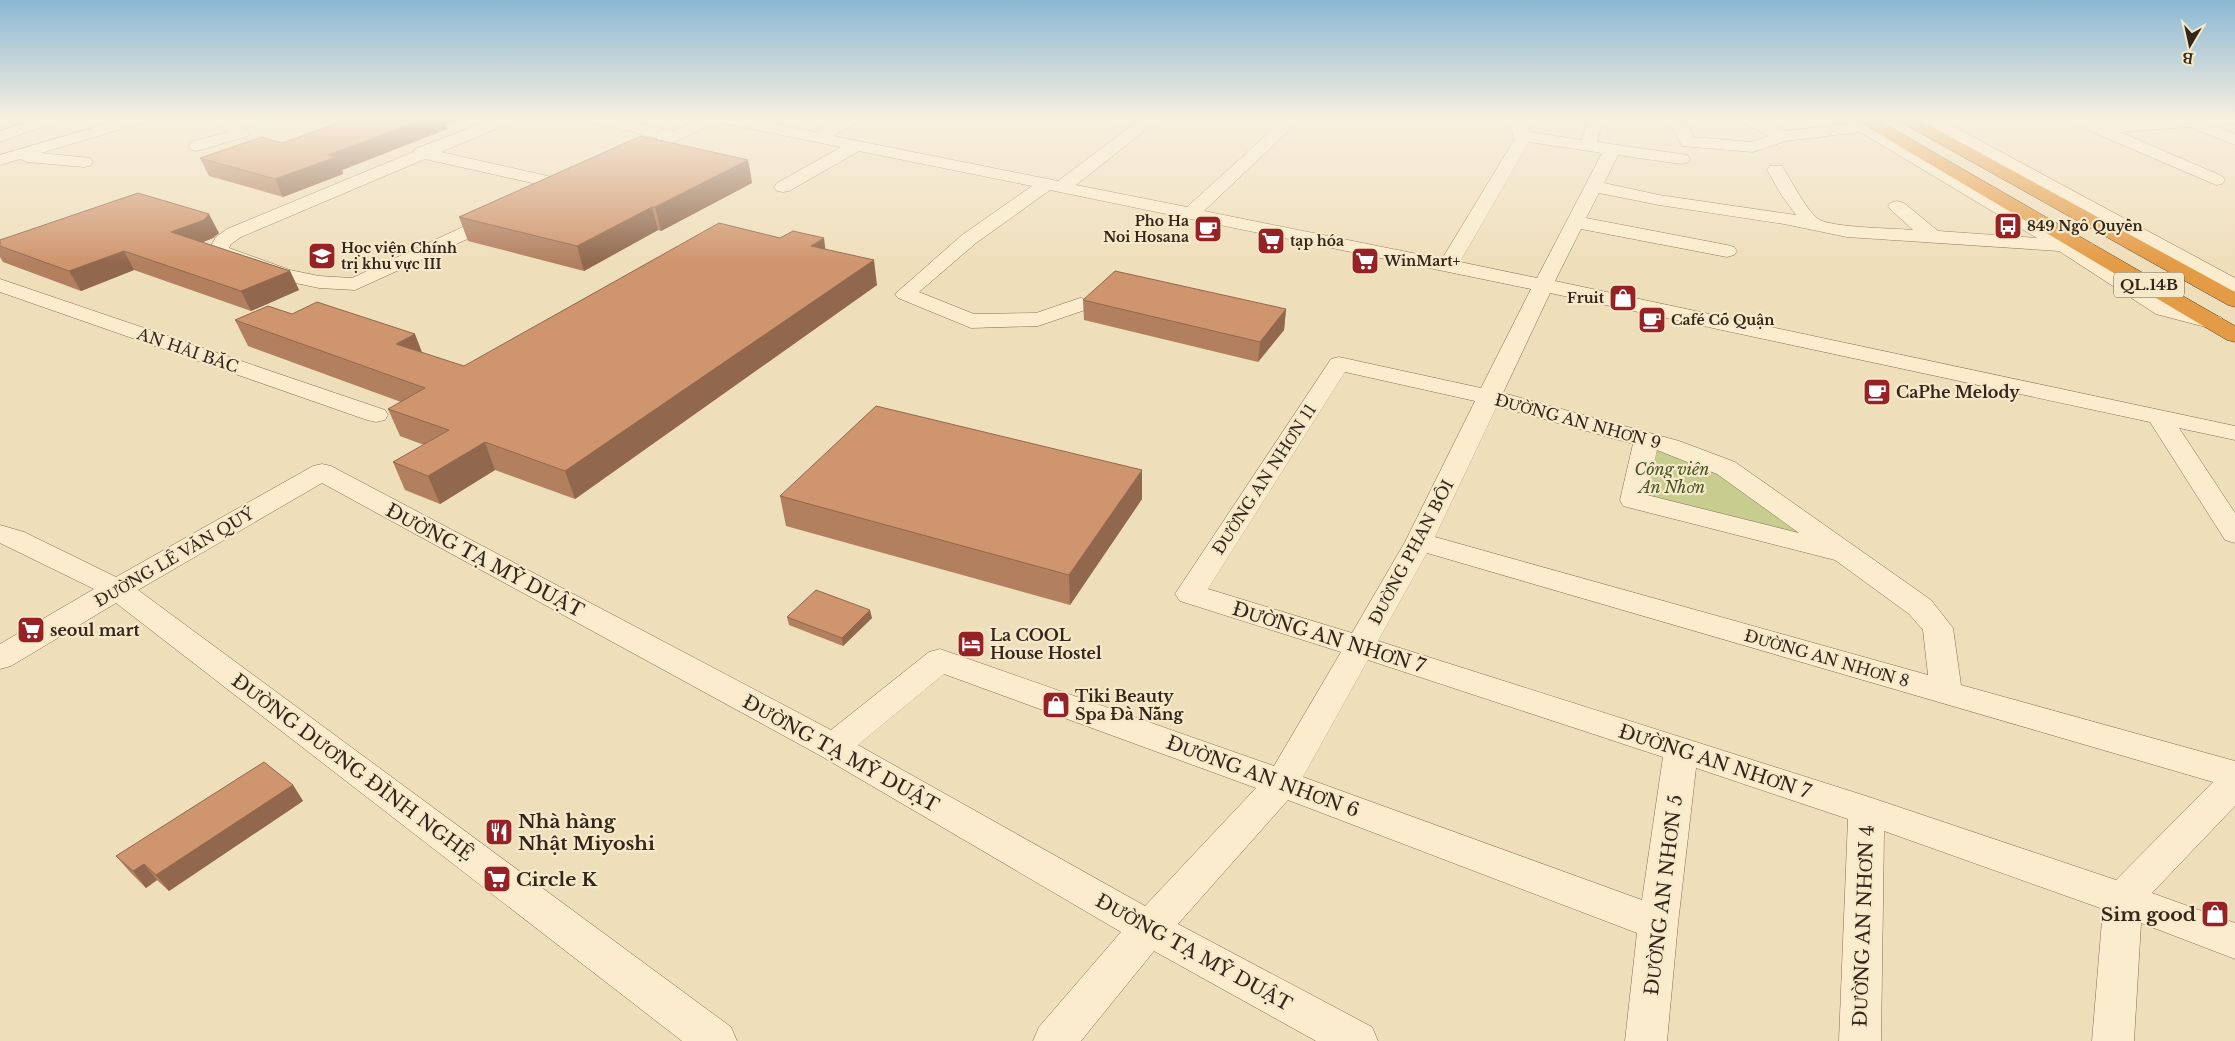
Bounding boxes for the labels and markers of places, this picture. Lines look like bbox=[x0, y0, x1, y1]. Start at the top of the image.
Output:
bus stop icon: 849 Ngô Quyền bbox=[1993, 211, 2023, 241]
place label: Pho Ha Noi Hosana bbox=[1103, 212, 1189, 246]
cafe icon: Pho Ha Noi Hosana bbox=[1193, 214, 1223, 244]
place label: 849 Ngô Quyền bbox=[2027, 217, 2143, 235]
supermarket icon: tạp hóa bbox=[1256, 226, 1286, 256]
place label: tạp hóa bbox=[1290, 232, 1344, 250]
place label: Học viện Chính trị khu vực III bbox=[341, 239, 457, 273]
school or university icon: Học viện Chính trị khu vực III bbox=[307, 241, 337, 271]
supermarket icon: WinMart+ bbox=[1350, 246, 1380, 276]
place label: WinMart+ bbox=[1383, 252, 1461, 270]
shop icon: Fruit bbox=[1608, 283, 1638, 313]
place label: Fruit bbox=[1567, 289, 1605, 307]
cafe icon: Café Cố Quận bbox=[1637, 305, 1667, 335]
place label: Café Cố Quận bbox=[1671, 311, 1774, 329]
cafe icon: CaPhe Melody bbox=[1862, 377, 1892, 407]
place label: CaPhe Melody bbox=[1896, 382, 2020, 402]
supermarket icon: seoul mart bbox=[16, 615, 46, 645]
place label: seoul mart bbox=[50, 620, 141, 640]
place label: La COOL House Hostel bbox=[990, 625, 1102, 663]
hotel icon: La COOL House Hostel bbox=[956, 629, 986, 659]
place label: Tiki Beauty Spa Đà Nẵng bbox=[1075, 686, 1184, 724]
shop icon: Tiki Beauty Spa Đà Nẵng bbox=[1041, 690, 1071, 720]
place label: Nhà hàng Nhật Miyoshi bbox=[518, 810, 655, 855]
restaurant icon: Nhà hàng Nhật Miyoshi bbox=[484, 817, 514, 847]
supermarket icon: Circle K bbox=[482, 864, 512, 894]
place label: Circle K bbox=[516, 868, 598, 891]
shop icon: Sim good bbox=[2200, 899, 2230, 929]
place label: Sim good bbox=[2101, 903, 2196, 926]

